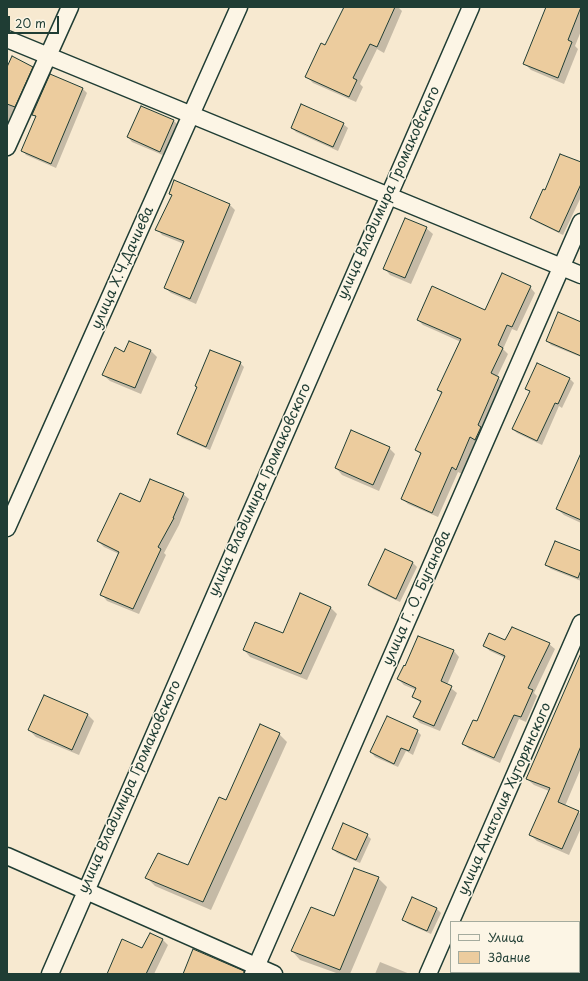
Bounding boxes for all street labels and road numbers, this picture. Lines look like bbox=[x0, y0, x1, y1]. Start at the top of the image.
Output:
street label: улица Владимира Громаковского bbox=[334, 84, 444, 302]
street label: улица Х.Ч.Дачиева bbox=[88, 204, 158, 332]
street label: улица Владимира Громаковского bbox=[205, 381, 315, 599]
street label: улица Г. О. Буганова bbox=[380, 528, 454, 668]
street label: улица Владимира Громаковского bbox=[75, 678, 185, 896]
street label: улица Анатолия Хуторянского bbox=[455, 700, 555, 898]

